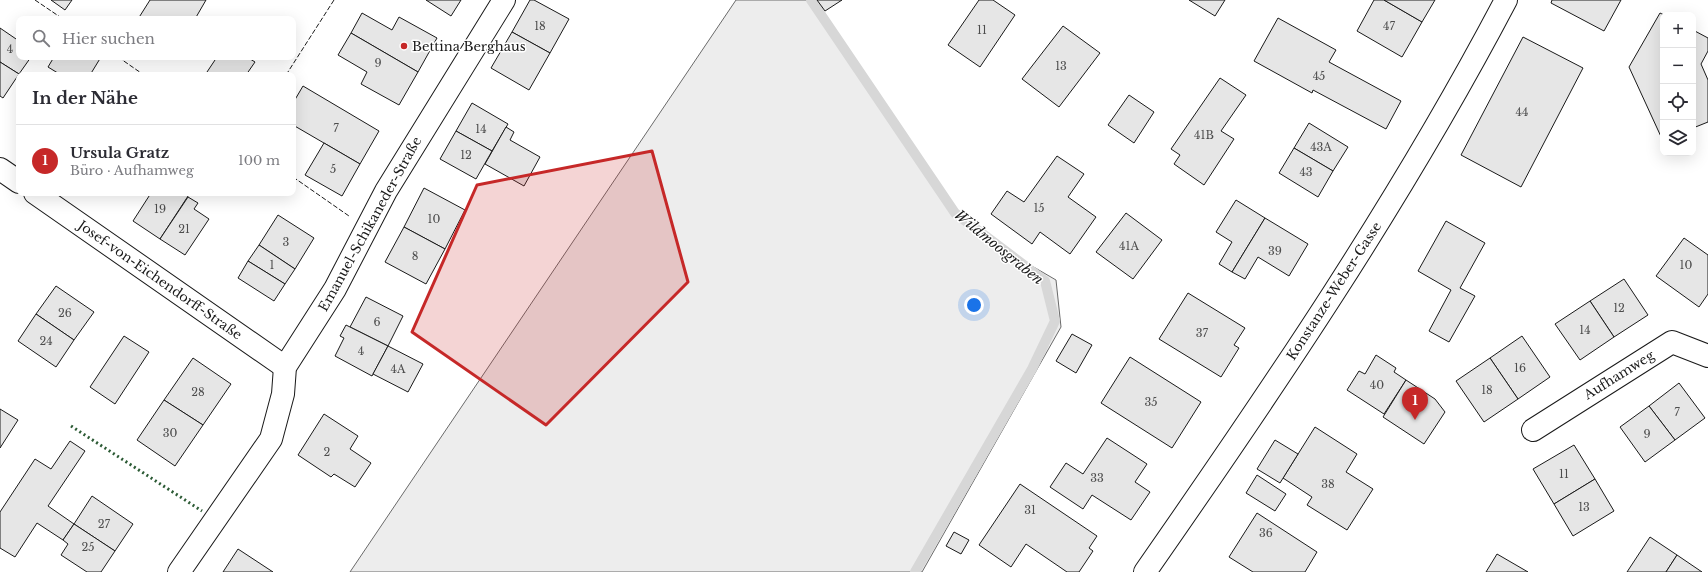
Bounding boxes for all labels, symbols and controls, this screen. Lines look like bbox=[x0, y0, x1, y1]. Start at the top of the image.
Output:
map controls bbox=[1660, 12, 1696, 156]
button: + bbox=[1660, 12, 1696, 48]
search box bbox=[16, 16, 296, 60]
house number: 18 bbox=[534, 19, 546, 33]
house number: 47 bbox=[1383, 19, 1395, 33]
house number: 11 bbox=[977, 23, 987, 37]
icon: search bbox=[30, 27, 52, 49]
text: Hier suchen bbox=[62, 29, 155, 48]
place label: Bettina Berghaus bbox=[412, 38, 526, 55]
marker: Bettina Berghaus bbox=[399, 41, 409, 51]
house number: 4 bbox=[7, 42, 13, 56]
button: − bbox=[1660, 48, 1696, 84]
house number: 9 bbox=[374, 56, 382, 70]
house number: 13 bbox=[1055, 59, 1067, 73]
house number: 45 bbox=[1313, 69, 1325, 83]
button: locate bbox=[1660, 84, 1696, 120]
text: In der Nähe bbox=[32, 88, 138, 109]
house number: 44 bbox=[1516, 105, 1528, 119]
button: layers bbox=[1660, 120, 1696, 156]
house number: 7 bbox=[333, 121, 339, 135]
house number: 14 bbox=[475, 122, 487, 136]
house number: 41B bbox=[1194, 128, 1214, 142]
street label: Emanuel-Schikaneder-Straße bbox=[315, 134, 425, 314]
house number: 43A bbox=[1310, 140, 1332, 154]
text: Ursula Gratz bbox=[70, 143, 169, 162]
house number: 12 bbox=[460, 148, 472, 162]
text: 1 bbox=[42, 152, 48, 169]
text: 100 m bbox=[238, 152, 280, 169]
text: Büro · Aufhamweg bbox=[70, 162, 194, 179]
house number: 5 bbox=[330, 162, 336, 176]
house number: 43 bbox=[1299, 165, 1313, 179]
house number: 15 bbox=[1033, 201, 1045, 215]
house number: 19 bbox=[154, 202, 166, 216]
water label: Wildmoosgraben bbox=[951, 206, 1047, 288]
house number: 10 bbox=[428, 212, 441, 226]
street label: Josef-von-Eichendorff-Straße bbox=[73, 216, 245, 343]
street label: Konstanze-Weber-Gasse bbox=[1283, 219, 1385, 363]
house number: 21 bbox=[178, 222, 190, 236]
house number: 3 bbox=[283, 235, 290, 249]
house number: 41A bbox=[1119, 239, 1139, 253]
house number: 39 bbox=[1268, 244, 1282, 258]
house number: 8 bbox=[412, 249, 418, 263]
house number: 1 bbox=[270, 258, 275, 272]
house number: 10 bbox=[1680, 258, 1693, 272]
your location bbox=[964, 295, 984, 315]
house number: 12 bbox=[1613, 301, 1625, 315]
house number: 26 bbox=[58, 306, 72, 320]
house number: 6 bbox=[373, 315, 381, 329]
house number: 14 bbox=[1579, 323, 1591, 337]
house number: 37 bbox=[1196, 326, 1209, 340]
house number: 24 bbox=[39, 334, 53, 348]
house number: 4 bbox=[358, 344, 364, 358]
street label: Aufhamweg bbox=[1580, 347, 1658, 404]
house number: 16 bbox=[1514, 361, 1526, 375]
house number: 4A bbox=[391, 362, 406, 376]
house number: 40 bbox=[1370, 378, 1384, 392]
house number: 18 bbox=[1481, 383, 1493, 397]
house number: 28 bbox=[191, 385, 205, 399]
pin: 1 bbox=[1402, 387, 1428, 420]
house number: 35 bbox=[1144, 395, 1158, 409]
house number: 7 bbox=[1674, 405, 1680, 419]
house number: 30 bbox=[163, 426, 177, 440]
house number: 9 bbox=[1643, 427, 1651, 441]
house number: 2 bbox=[324, 445, 331, 459]
house number: 11 bbox=[1559, 467, 1569, 481]
house number: 33 bbox=[1090, 471, 1104, 485]
house number: 38 bbox=[1321, 477, 1335, 491]
house number: 13 bbox=[1578, 500, 1590, 514]
house number: 31 bbox=[1024, 503, 1036, 517]
house number: 27 bbox=[98, 517, 111, 531]
house number: 36 bbox=[1259, 526, 1273, 540]
house number: 25 bbox=[81, 540, 95, 554]

